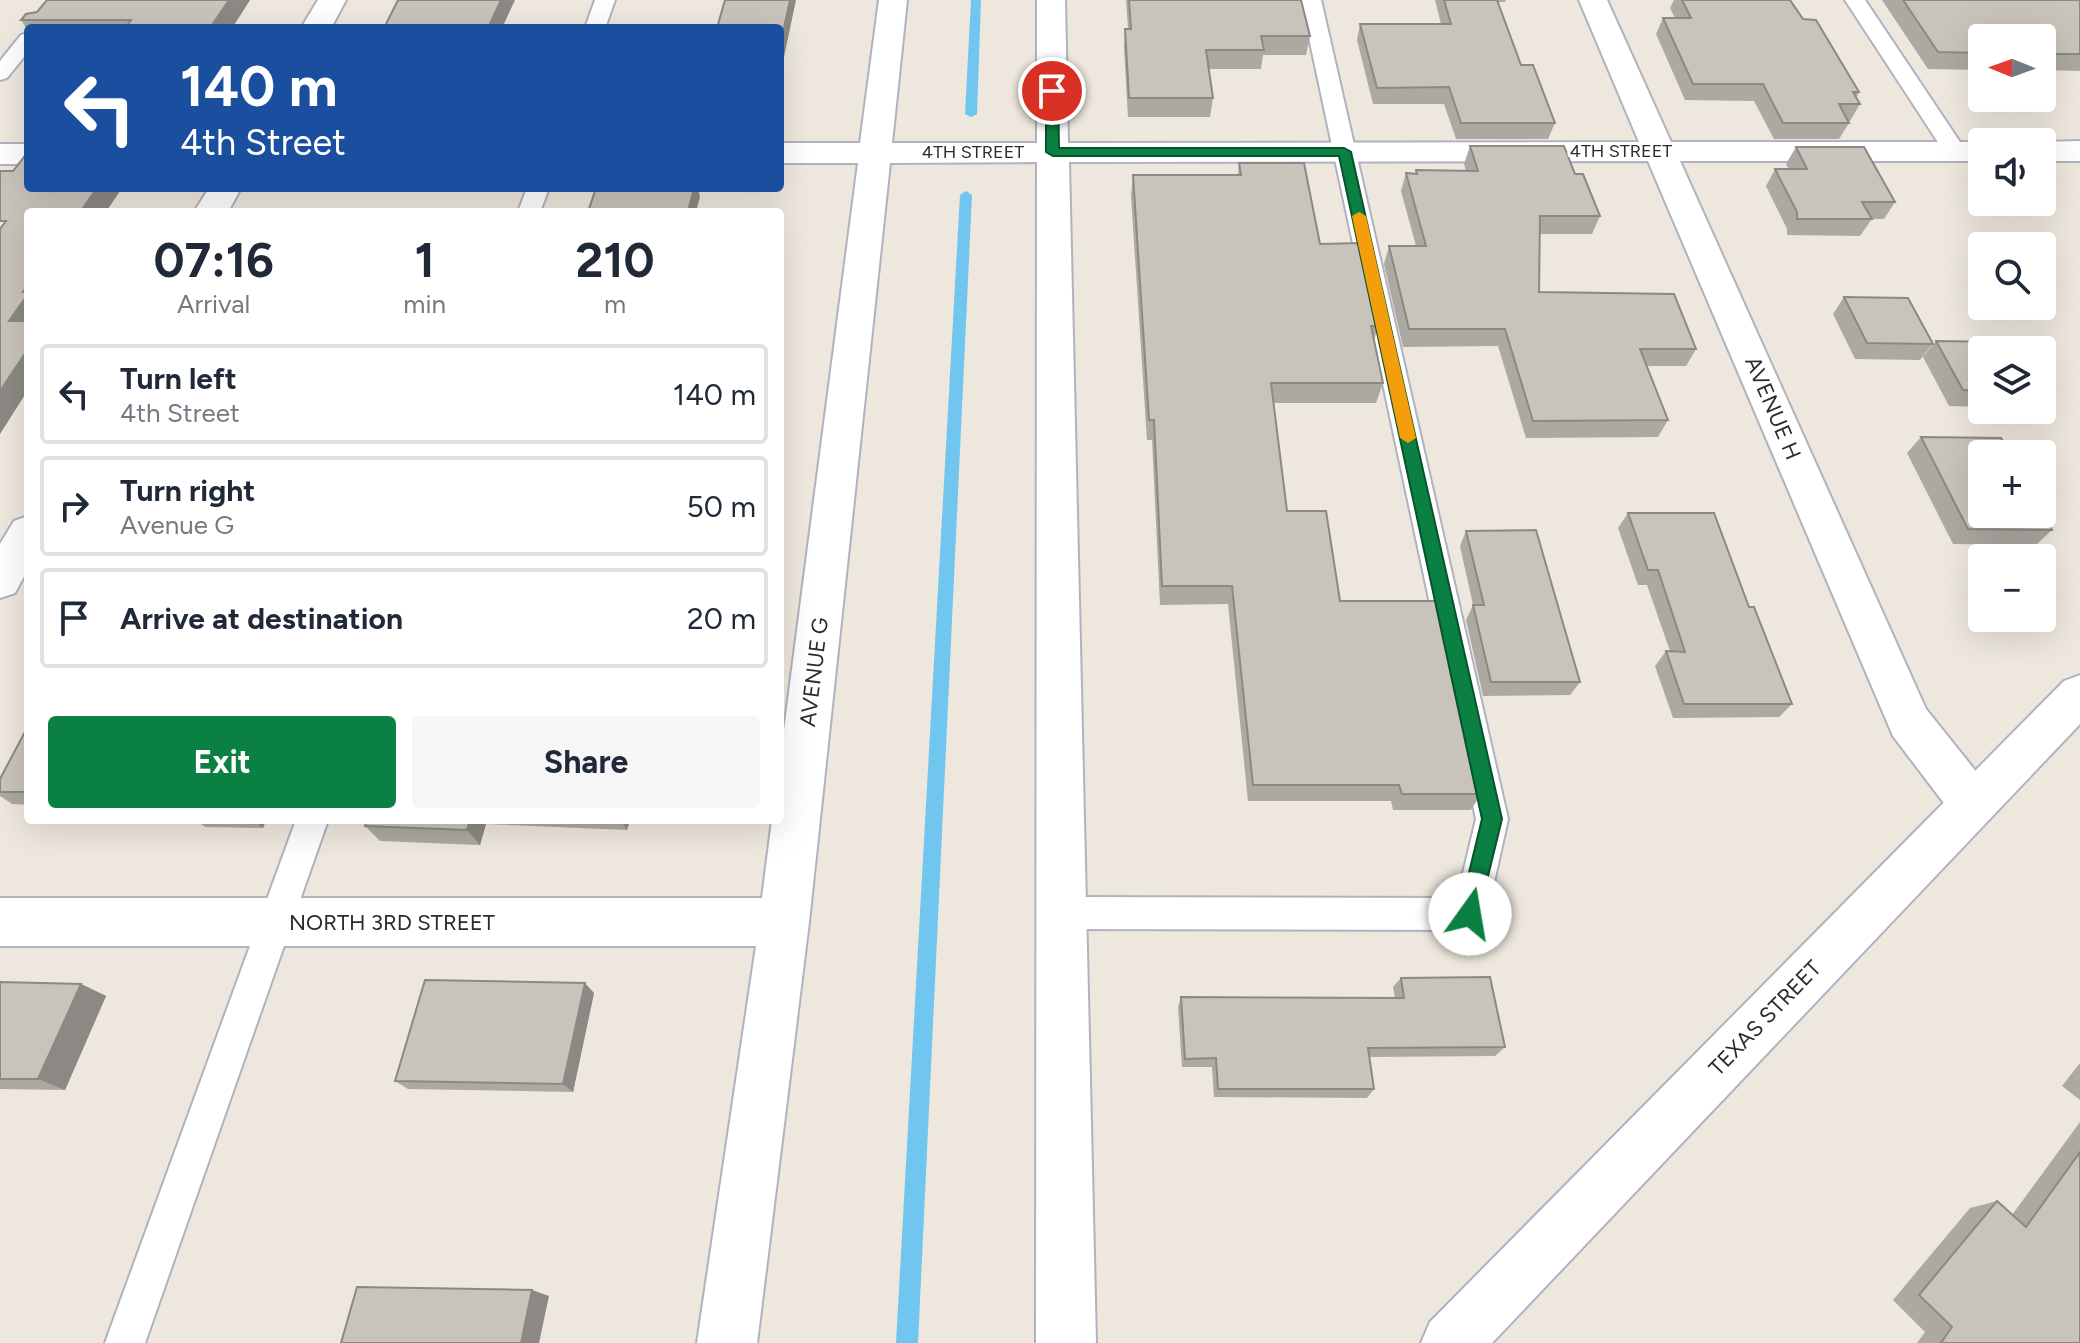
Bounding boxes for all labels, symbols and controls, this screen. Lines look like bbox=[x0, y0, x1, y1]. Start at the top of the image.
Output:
north arrow bbox=[1968, 24, 2056, 112]
map controls bbox=[1968, 24, 2056, 632]
text: 140 m bbox=[180, 53, 338, 120]
icon: left bbox=[48, 56, 152, 160]
pin bbox=[1018, 57, 1086, 125]
icon: arrive bbox=[1030, 69, 1074, 113]
text: 4th Street bbox=[180, 121, 346, 164]
button: sound bbox=[1968, 128, 2056, 216]
street label: 4TH STREET bbox=[1570, 140, 1672, 162]
street label: 4TH STREET bbox=[922, 141, 1024, 163]
text: 07:16 bbox=[153, 231, 274, 289]
text: 1 bbox=[414, 231, 435, 289]
text: 210 bbox=[575, 231, 655, 289]
button: search bbox=[1968, 232, 2056, 320]
text: Arrival bbox=[177, 288, 250, 320]
text: min bbox=[403, 288, 446, 320]
text: m bbox=[604, 288, 626, 320]
button: layers bbox=[1968, 336, 2056, 424]
street label: AVENUE H bbox=[1739, 352, 1807, 464]
text: Turn left bbox=[120, 360, 237, 397]
icon: left bbox=[52, 372, 96, 416]
text: 140 m bbox=[673, 376, 756, 413]
text: 4th Street bbox=[120, 397, 240, 429]
button: + bbox=[1968, 440, 2056, 528]
text: Turn right bbox=[120, 472, 255, 509]
icon: right bbox=[52, 484, 96, 528]
text: 50 m bbox=[687, 488, 756, 525]
text: Avenue G bbox=[120, 509, 234, 541]
button: − bbox=[1968, 544, 2056, 632]
icon: arrive bbox=[52, 596, 96, 640]
text: Arrive at destination bbox=[120, 600, 403, 637]
text: 20 m bbox=[687, 600, 756, 637]
street label: AVENUE G bbox=[794, 616, 834, 728]
button: Exit bbox=[48, 716, 396, 808]
button: Share bbox=[412, 716, 760, 808]
position arrow bbox=[1428, 872, 1512, 956]
street label: NORTH 3RD STREET bbox=[289, 909, 495, 936]
street label: TEXAS STREET bbox=[1703, 955, 1827, 1081]

